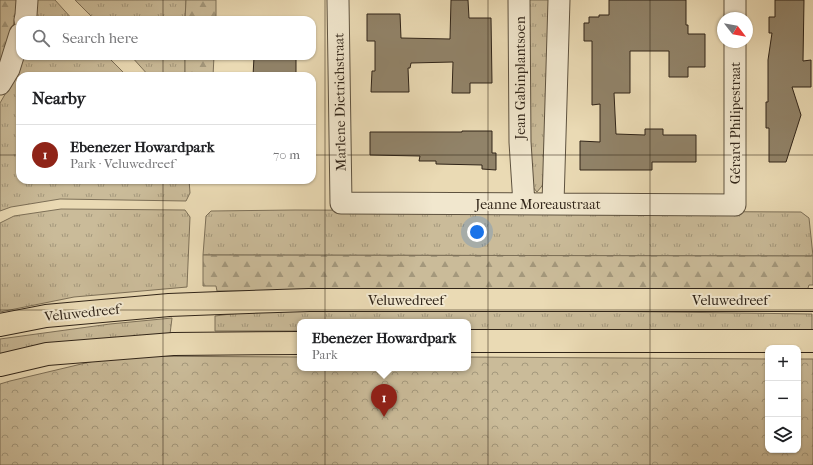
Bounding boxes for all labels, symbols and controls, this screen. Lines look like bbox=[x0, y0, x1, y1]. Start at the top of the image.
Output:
north arrow bbox=[717, 12, 753, 48]
search box bbox=[16, 16, 316, 60]
street label: Jean Gabinplantsoen bbox=[512, 16, 529, 141]
icon: search bbox=[30, 27, 52, 49]
text: Search here bbox=[62, 29, 138, 47]
street label: Marlene Dietrichstraat bbox=[330, 33, 350, 171]
street label: Gérard Philipestraat bbox=[727, 62, 744, 184]
text: Nearby bbox=[32, 88, 86, 108]
text: Ebenezer Howardpark bbox=[70, 138, 214, 156]
text: 1 bbox=[43, 147, 47, 162]
text: 70 m bbox=[273, 147, 300, 162]
text: Park · Veluwedreef bbox=[70, 156, 174, 171]
street label: Jeanne Moreaustraat bbox=[474, 196, 601, 213]
your location bbox=[467, 222, 487, 242]
street label: Veluwedreef bbox=[367, 292, 447, 309]
street label: Veluwedreef bbox=[691, 292, 771, 309]
street label: Veluwedreef bbox=[42, 300, 124, 326]
popup bbox=[297, 319, 471, 371]
text: Ebenezer Howardpark bbox=[312, 329, 456, 347]
map controls bbox=[765, 345, 801, 453]
button: + bbox=[765, 345, 801, 381]
text: Park bbox=[312, 347, 338, 362]
button: − bbox=[765, 381, 801, 417]
pin: 1 bbox=[371, 384, 397, 417]
button: layers bbox=[765, 417, 801, 453]

